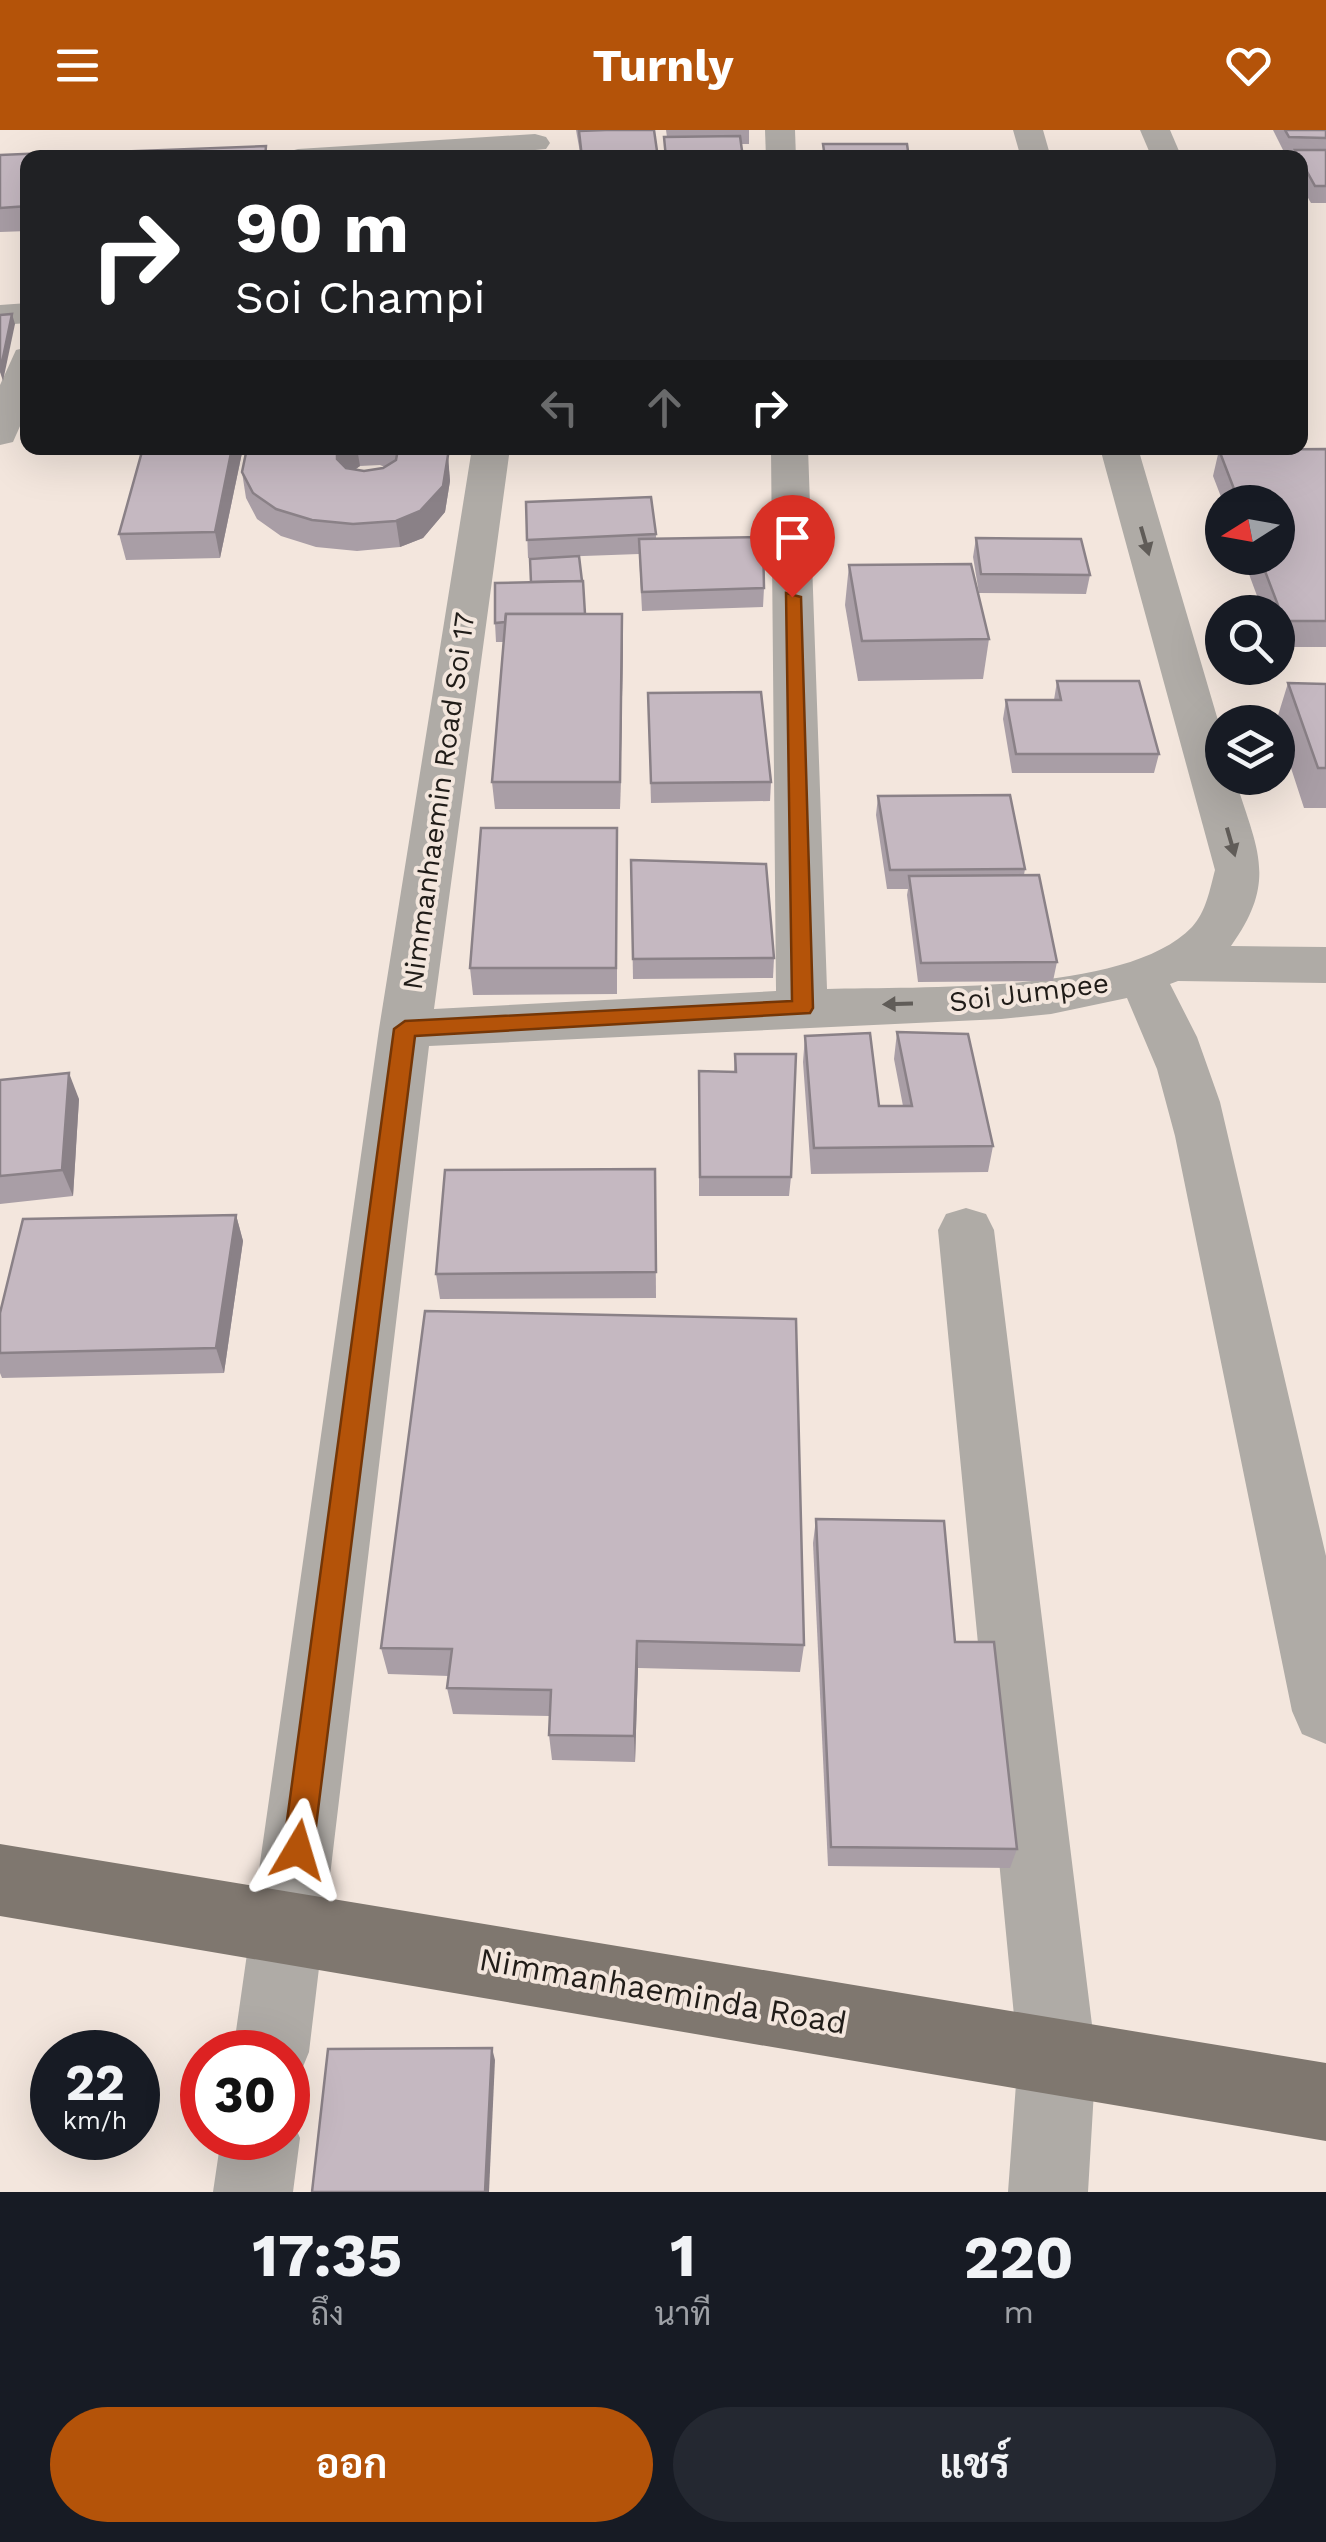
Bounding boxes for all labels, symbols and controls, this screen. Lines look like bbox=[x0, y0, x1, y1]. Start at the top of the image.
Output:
icon: menu bbox=[50, 38, 105, 93]
icon: heart bbox=[1221, 38, 1276, 93]
text: Turnly bbox=[592, 39, 734, 92]
text: 90 m bbox=[235, 187, 409, 269]
icon: right bbox=[70, 190, 200, 320]
text: Soi Champi bbox=[235, 271, 485, 324]
icon: left bbox=[532, 380, 587, 435]
icon: ahead bbox=[637, 380, 692, 435]
icon: right bbox=[742, 380, 797, 435]
north arrow bbox=[1205, 485, 1295, 575]
map controls bbox=[1205, 485, 1295, 795]
pin bbox=[750, 495, 835, 598]
icon: arrive bbox=[765, 510, 820, 565]
one-way arrow bbox=[1138, 526, 1154, 557]
button: search bbox=[1205, 595, 1295, 685]
street label: Nimmanhaemin Road Soi 17 bbox=[396, 610, 481, 992]
button: layers bbox=[1205, 705, 1295, 795]
one-way arrow bbox=[1224, 827, 1239, 858]
street label: Soi Jumpee bbox=[947, 966, 1111, 1019]
one-way arrow bbox=[881, 997, 913, 1013]
position arrow bbox=[246, 1798, 350, 1902]
street label: Nimmanhaeminda Road bbox=[476, 1940, 850, 2042]
speed limit sign: 30 bbox=[180, 2030, 310, 2160]
text: 22 bbox=[65, 2053, 125, 2112]
text: km/h bbox=[63, 2106, 127, 2135]
text: 17:35 bbox=[252, 2220, 402, 2291]
text: 1 bbox=[670, 2220, 696, 2291]
text: 220 bbox=[964, 2222, 1074, 2293]
text: m bbox=[1003, 2293, 1034, 2331]
text: ถึง bbox=[311, 2295, 344, 2333]
text: นาที bbox=[654, 2295, 711, 2333]
button: ออก bbox=[50, 2407, 653, 2522]
button: แชร์ bbox=[673, 2407, 1276, 2522]

